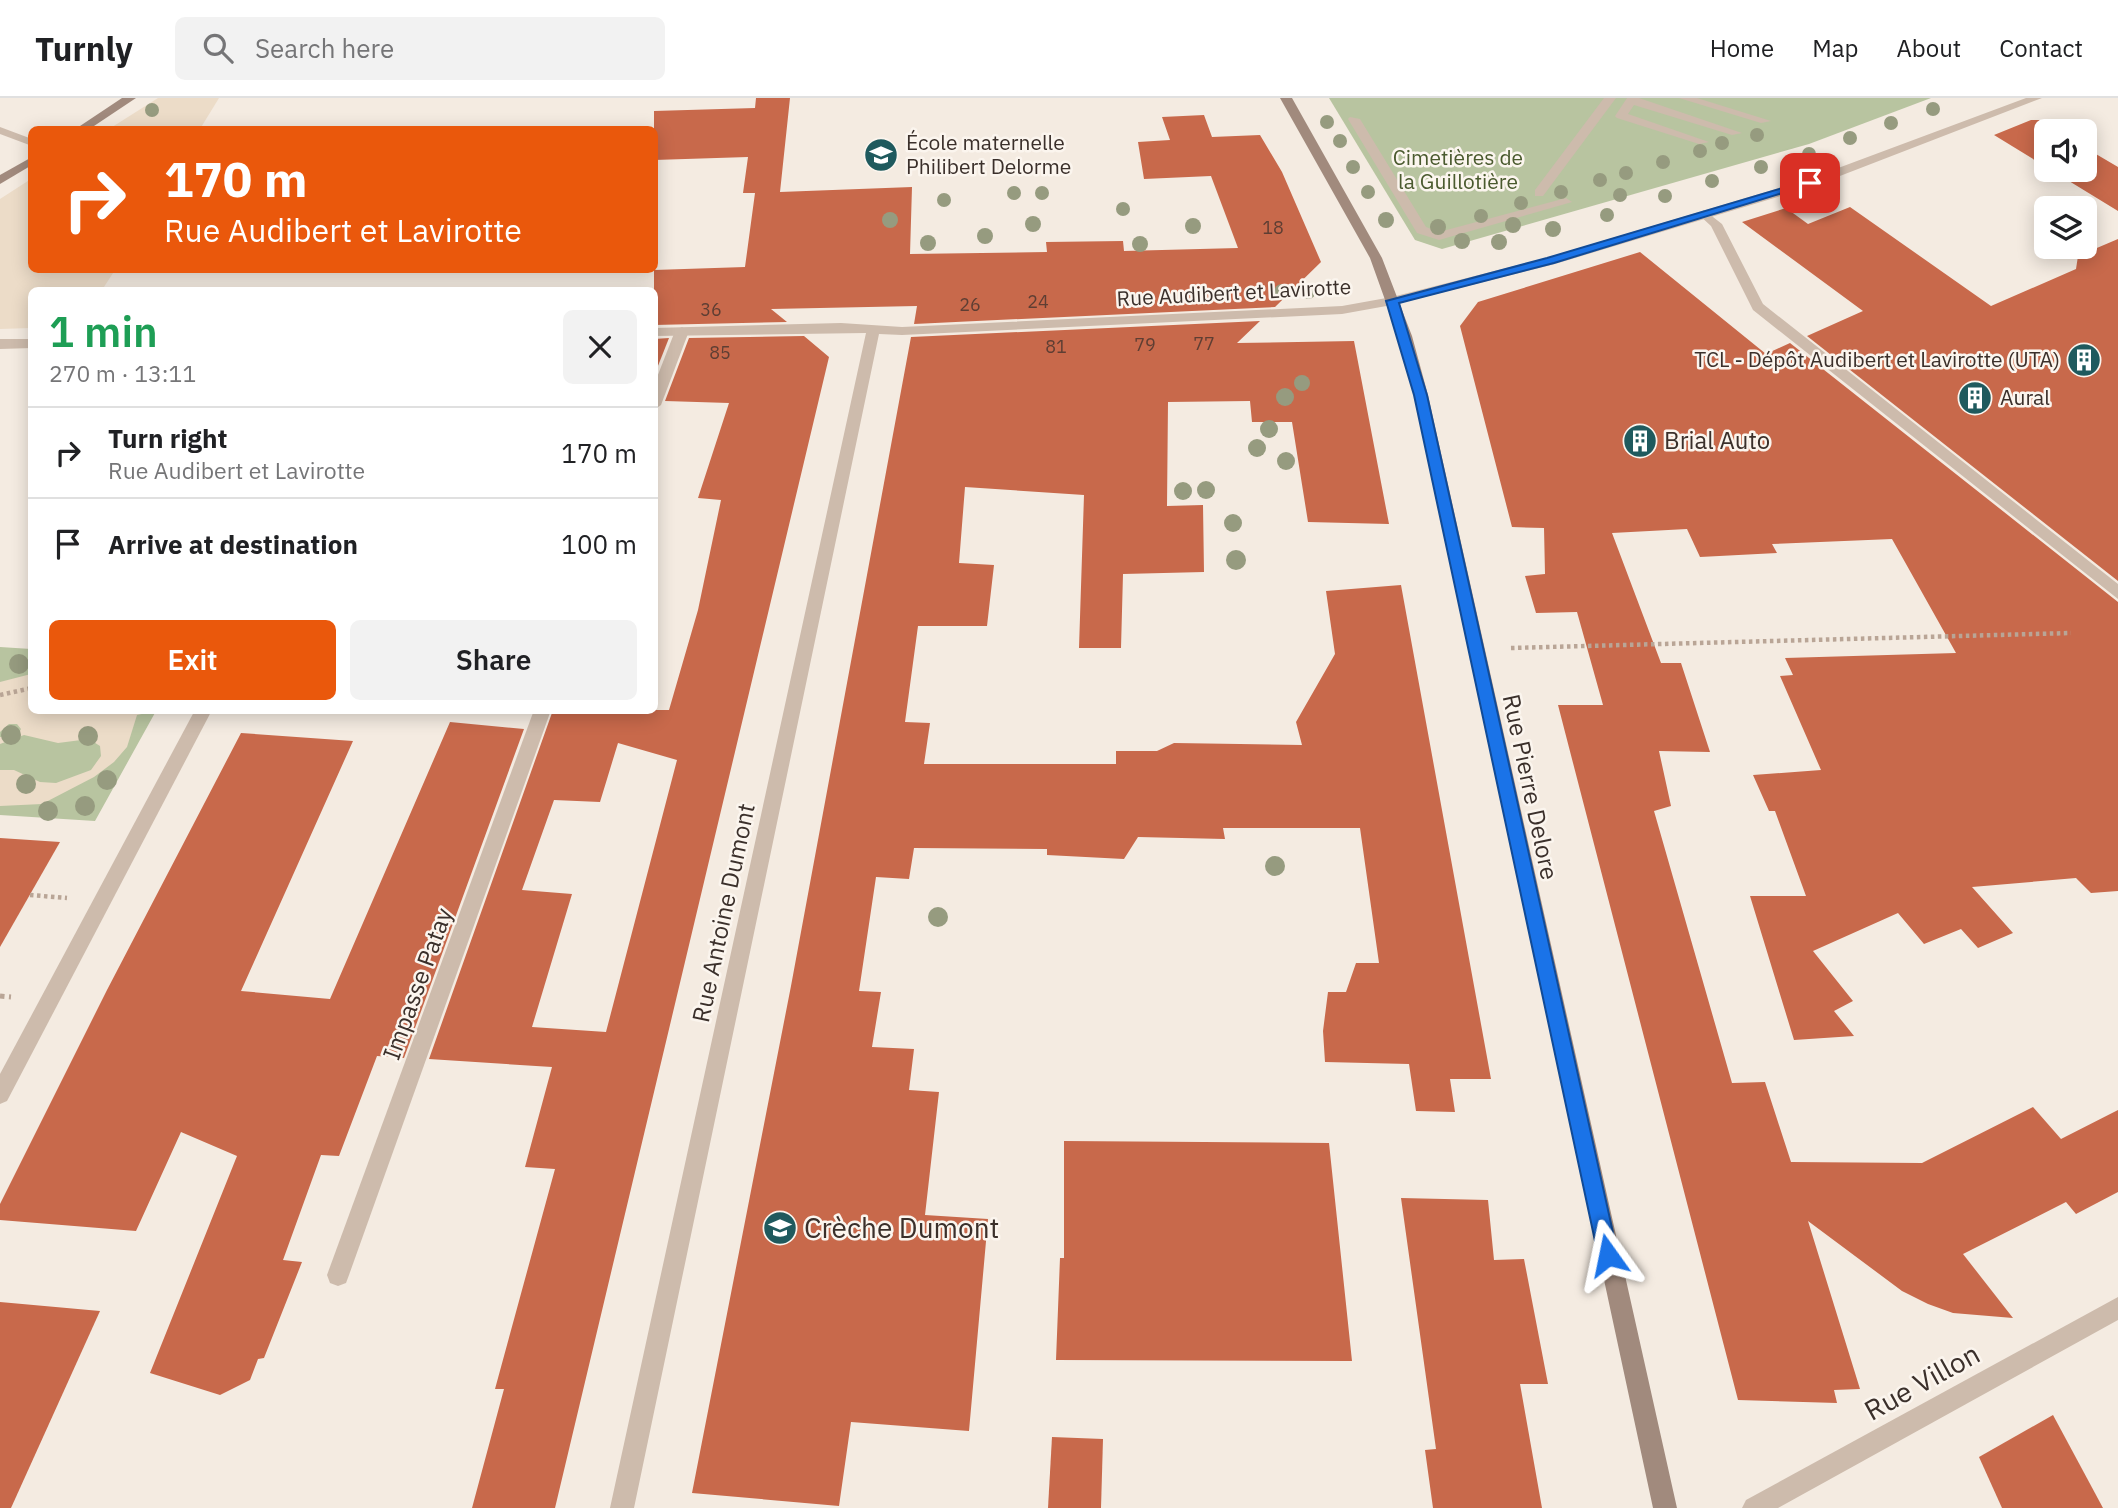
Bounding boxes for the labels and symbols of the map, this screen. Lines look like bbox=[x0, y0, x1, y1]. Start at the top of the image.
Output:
place label: École maternelle Philibert Delorme bbox=[906, 128, 1071, 180]
school or university icon: École maternelle Philibert Delorme bbox=[862, 136, 900, 174]
park label: Cimetières de la Guillotière bbox=[1393, 143, 1523, 195]
pin bbox=[1780, 153, 1840, 213]
house number: 18 bbox=[1262, 216, 1284, 239]
street label: Rue Audibert et Lavirotte bbox=[1116, 272, 1352, 312]
house number: 24 bbox=[1027, 290, 1049, 313]
house number: 26 bbox=[959, 293, 981, 316]
house number: 36 bbox=[700, 298, 722, 321]
house number: 77 bbox=[1193, 332, 1215, 355]
house number: 79 bbox=[1134, 333, 1156, 356]
house number: 81 bbox=[1045, 335, 1067, 358]
house number: 85 bbox=[709, 341, 731, 364]
building icon: TCL - Dépôt Audibert et Lavirotte (UTA) bbox=[2065, 341, 2103, 379]
place label: TCL - Dépôt Audibert et Lavirotte (UTA) bbox=[1694, 345, 2060, 373]
building icon: Aural bbox=[1956, 379, 1994, 417]
place label: Aural bbox=[2000, 383, 2050, 411]
building icon: Brial Auto bbox=[1621, 422, 1659, 460]
place label: Brial Auto bbox=[1664, 424, 1770, 456]
street label: Rue Pierre Delore bbox=[1496, 691, 1566, 883]
street label: Rue Antoine Dumont bbox=[684, 800, 762, 1025]
street label: Impasse Patay bbox=[375, 903, 459, 1064]
school or university icon: Crèche Dumont bbox=[761, 1209, 799, 1247]
place label: Crèche Dumont bbox=[804, 1209, 999, 1246]
position arrow bbox=[1571, 1218, 1645, 1292]
street label: Rue Villon bbox=[1857, 1335, 1986, 1428]

